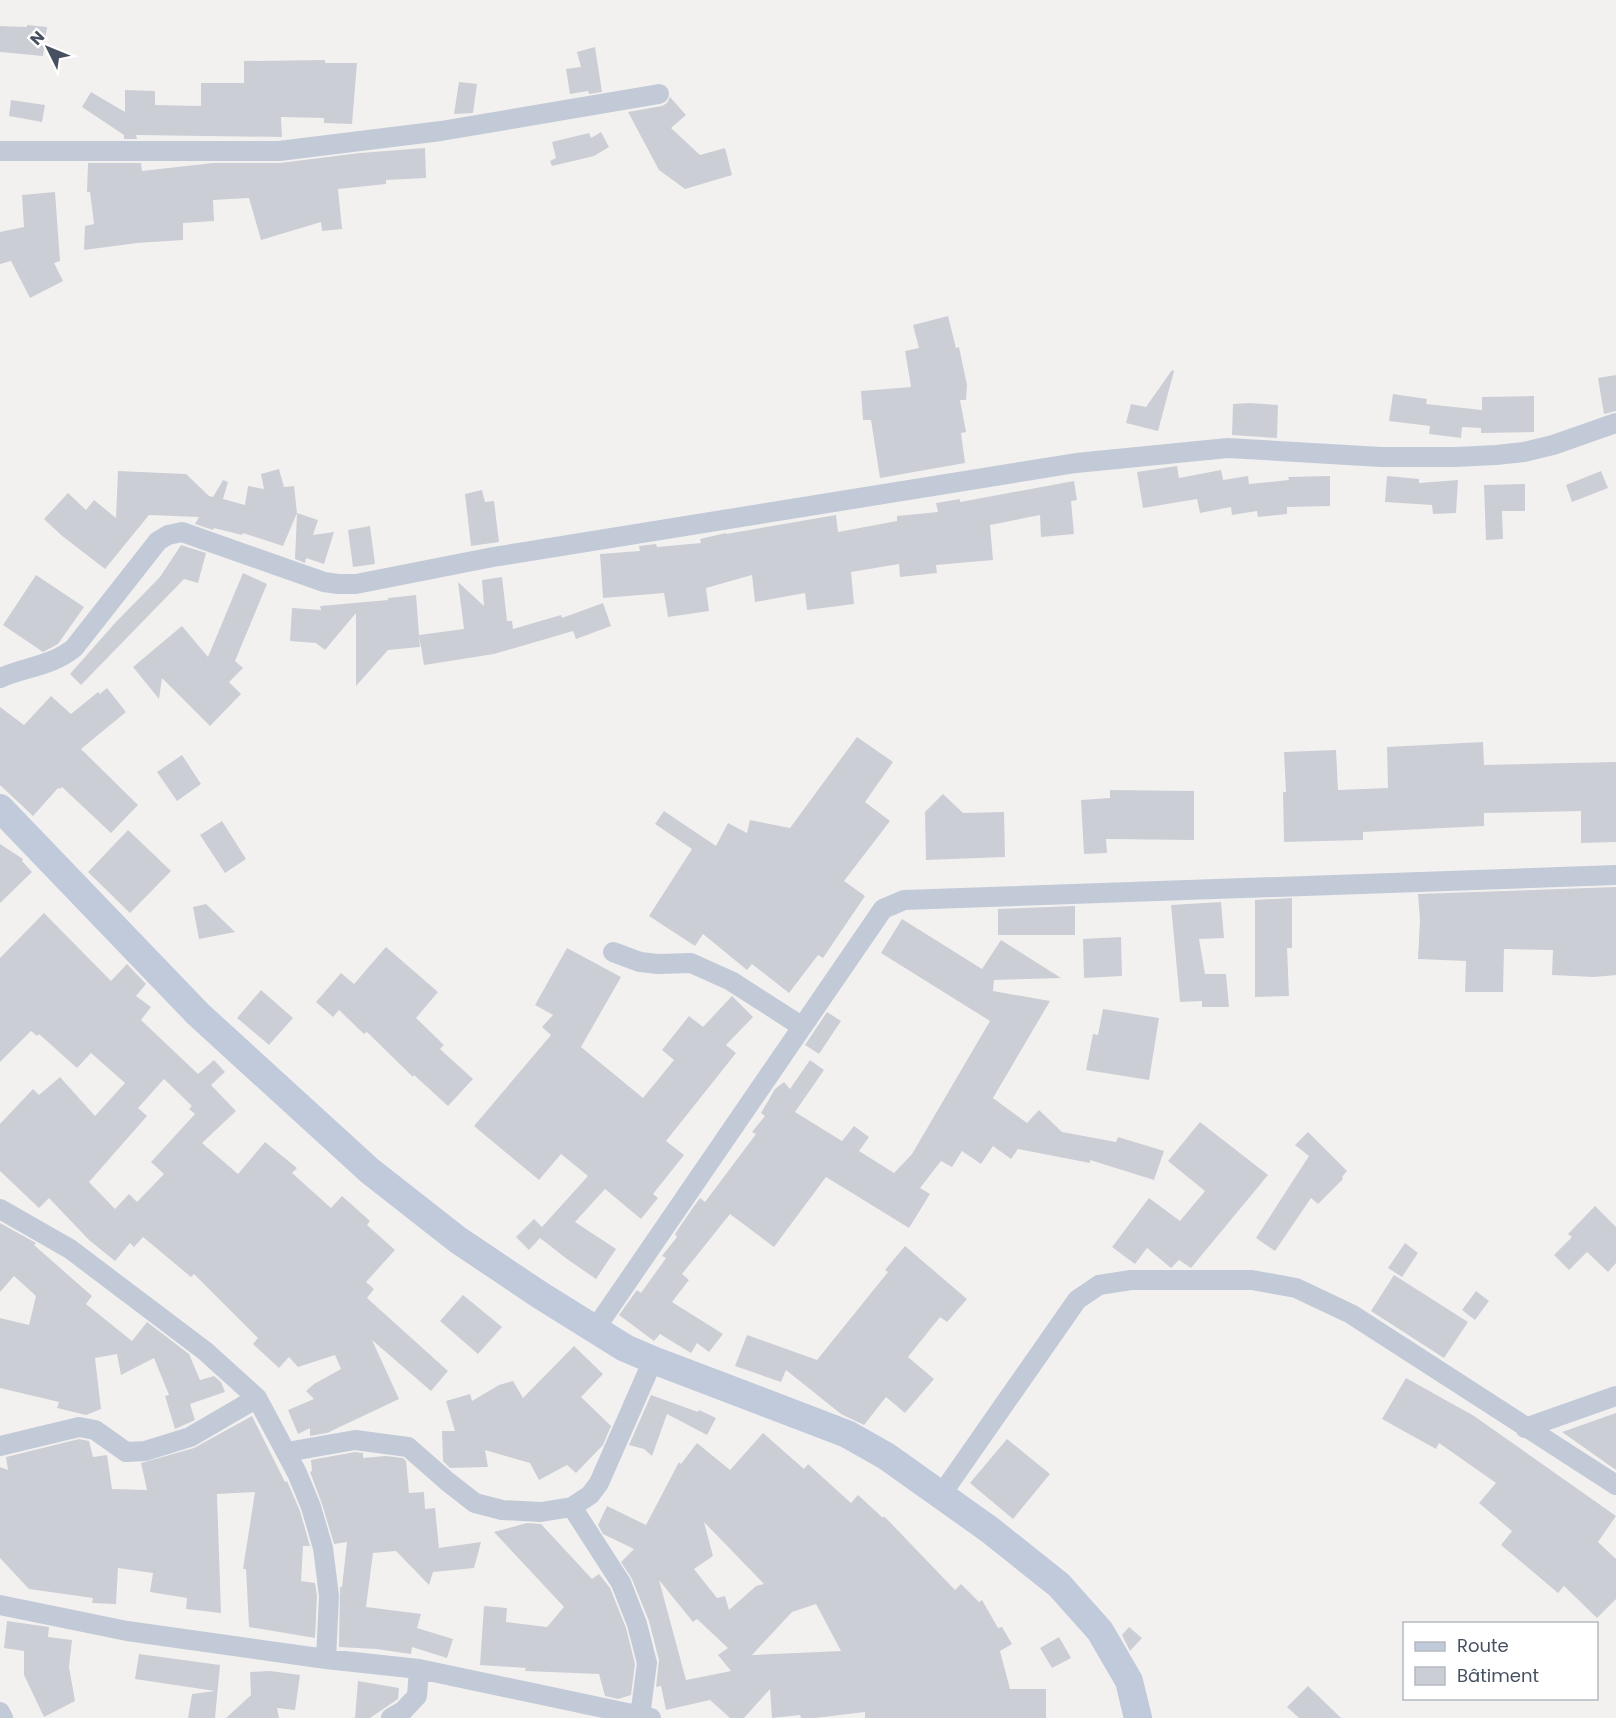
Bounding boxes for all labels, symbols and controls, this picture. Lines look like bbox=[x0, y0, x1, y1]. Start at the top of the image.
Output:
north arrow bbox=[18, 18, 78, 78]
text: N bbox=[25, 26, 50, 50]
legend bbox=[1403, 1622, 1598, 1700]
text: Route bbox=[1457, 1633, 1509, 1658]
text: Bâtiment bbox=[1457, 1663, 1539, 1688]

